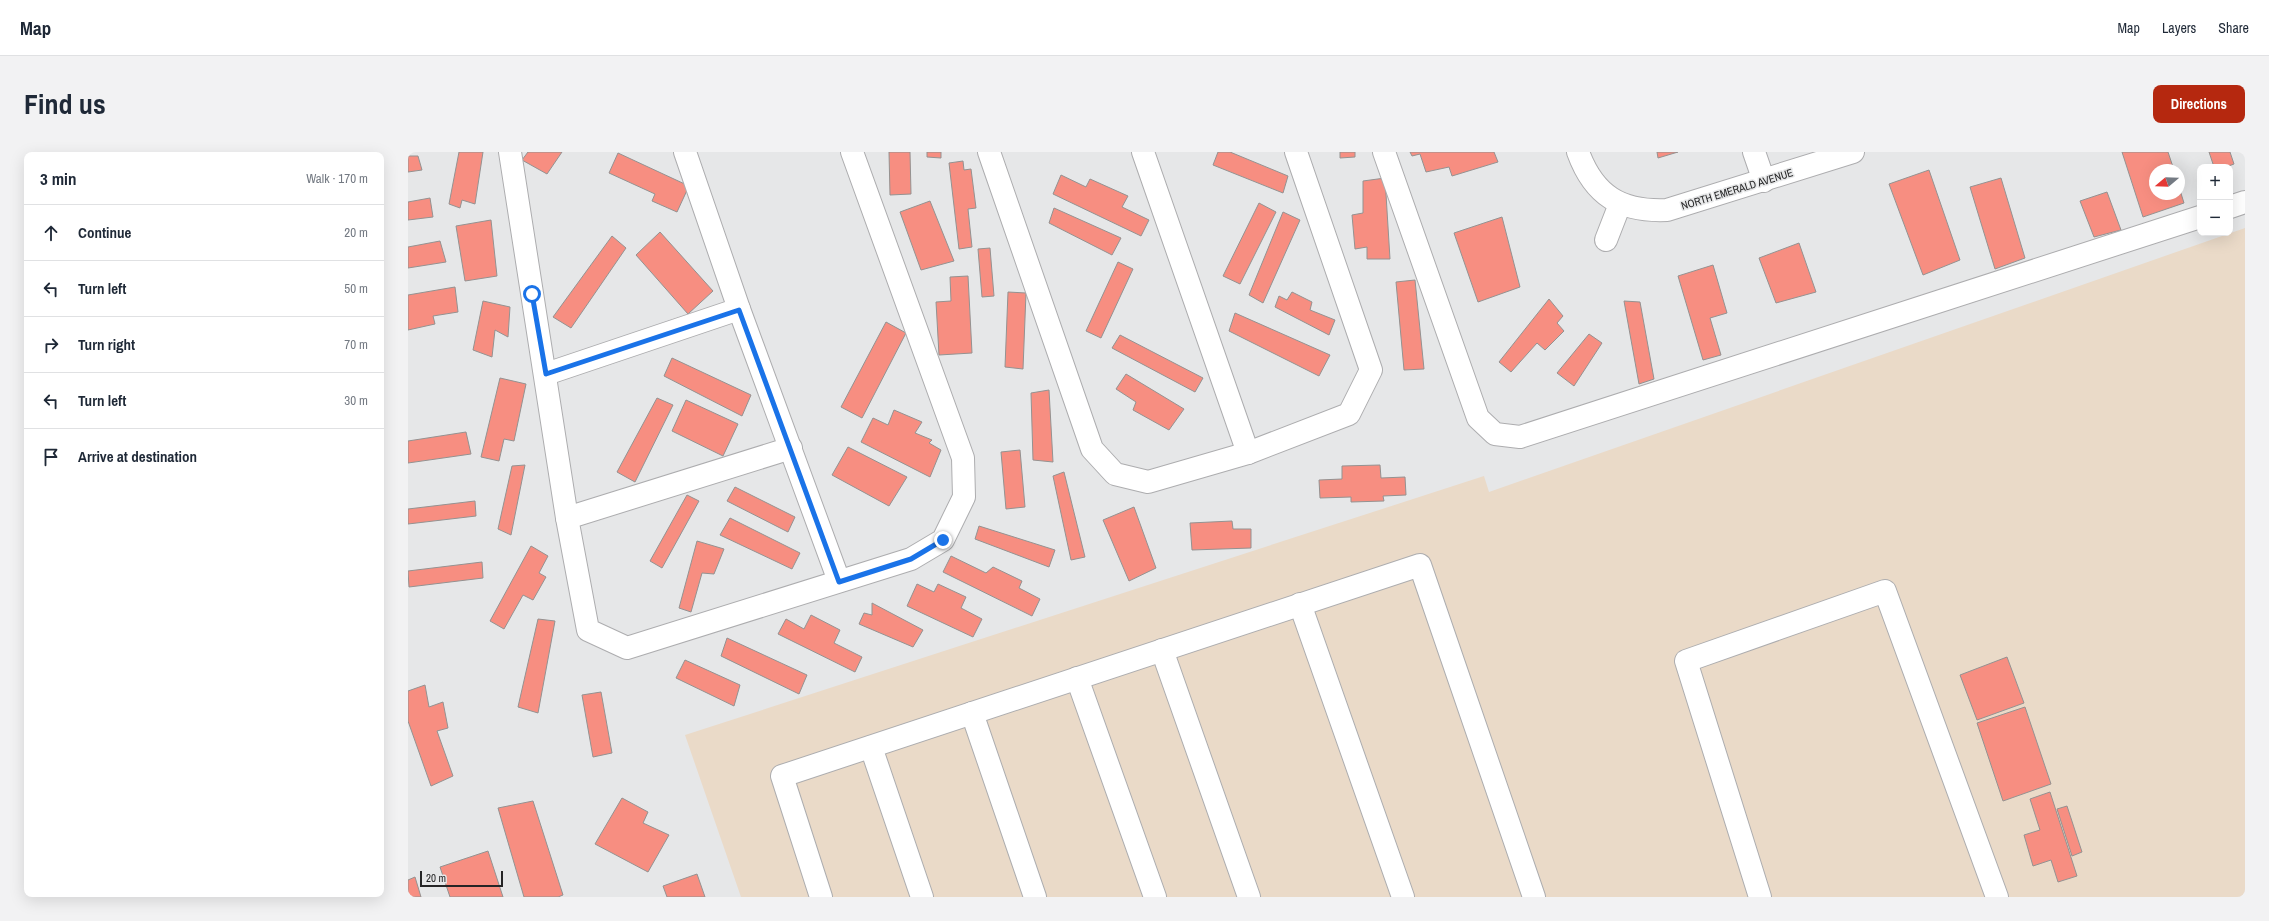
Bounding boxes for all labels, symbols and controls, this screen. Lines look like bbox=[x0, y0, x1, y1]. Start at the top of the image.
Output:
text: Map bbox=[20, 15, 51, 41]
text: Map bbox=[2118, 19, 2140, 37]
text: Layers bbox=[2162, 19, 2196, 37]
text: Share bbox=[2218, 19, 2249, 37]
text: Find us bbox=[24, 85, 106, 123]
button: Directions bbox=[2153, 85, 2245, 123]
north arrow bbox=[2149, 164, 2185, 200]
map controls bbox=[2197, 164, 2233, 236]
button: + bbox=[2197, 164, 2233, 200]
street label: NORTH EMERALD AVENUE bbox=[1679, 165, 1795, 213]
text: 3 min bbox=[40, 167, 76, 190]
text: Walk · 170 m bbox=[306, 170, 368, 187]
button: − bbox=[2197, 200, 2233, 236]
icon: ahead bbox=[40, 222, 62, 244]
text: Continue bbox=[78, 222, 131, 243]
text: 20 m bbox=[344, 224, 368, 241]
icon: left bbox=[40, 278, 62, 300]
text: Turn left bbox=[78, 278, 126, 299]
text: 50 m bbox=[344, 280, 368, 297]
route start bbox=[523, 285, 541, 303]
icon: right bbox=[40, 334, 62, 356]
text: Turn right bbox=[78, 334, 135, 355]
text: 70 m bbox=[344, 336, 368, 353]
icon: left bbox=[40, 390, 62, 412]
text: Turn left bbox=[78, 390, 126, 411]
text: 30 m bbox=[344, 392, 368, 409]
icon: arrive bbox=[40, 446, 62, 468]
text: Arrive at destination bbox=[78, 446, 197, 467]
route end bbox=[934, 531, 952, 549]
scale bar bbox=[420, 869, 503, 888]
text: 20 m bbox=[426, 871, 446, 885]

